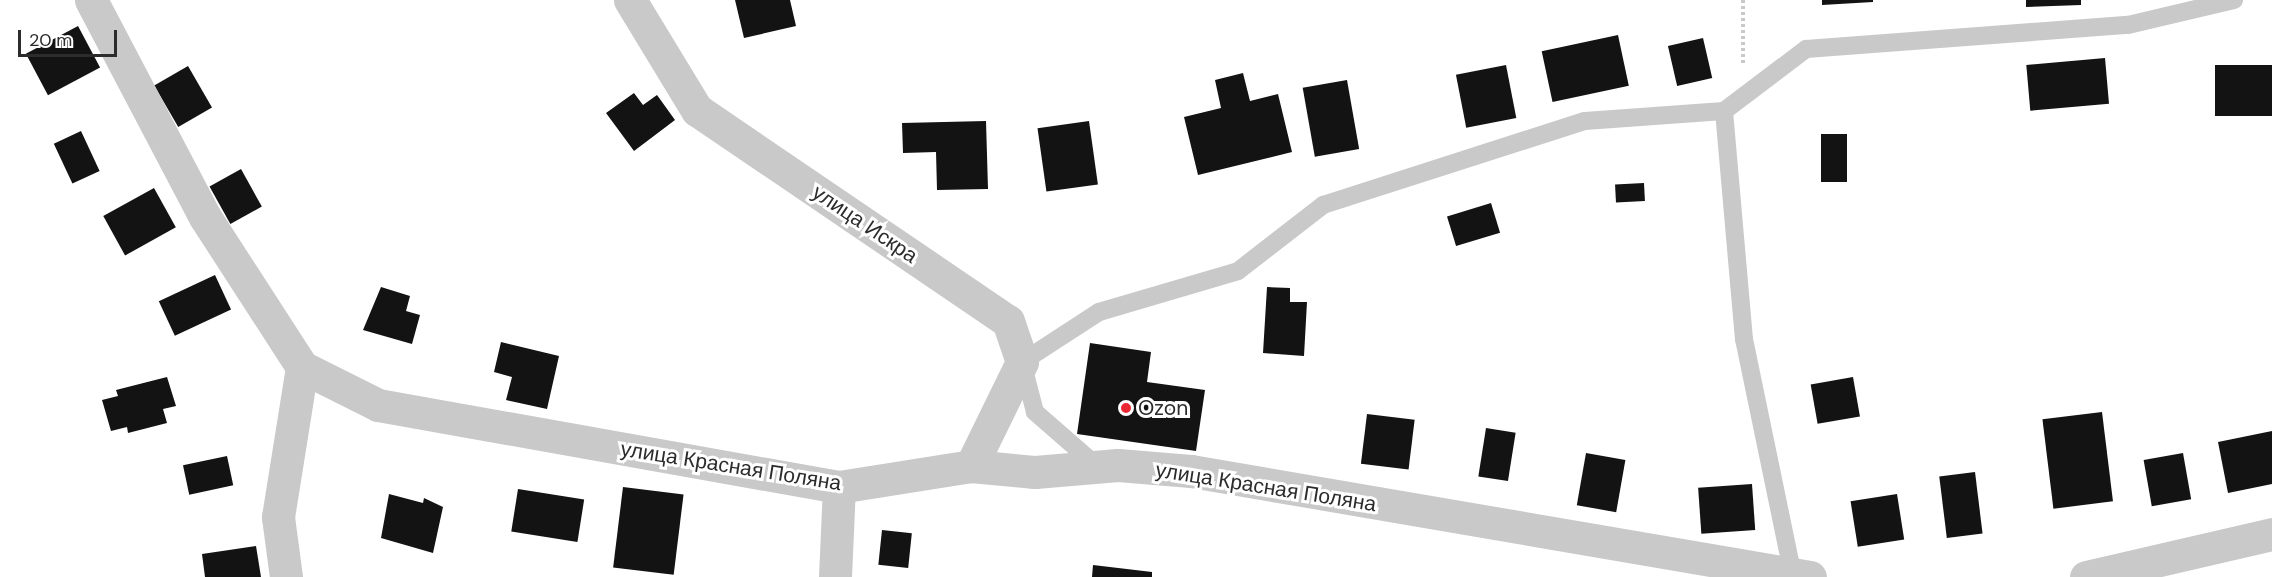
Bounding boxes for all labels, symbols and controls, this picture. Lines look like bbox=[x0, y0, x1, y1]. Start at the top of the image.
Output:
scale bar bbox=[21, 18, 120, 56]
text: 20 m bbox=[29, 28, 72, 52]
street label: улица Искра bbox=[808, 180, 922, 268]
place label: Ozon bbox=[1138, 395, 1188, 421]
marker: Ozon bbox=[1119, 401, 1133, 415]
street label: улица Красная Поляна bbox=[619, 436, 843, 496]
street label: улица Красная Поляна bbox=[1154, 457, 1378, 517]

